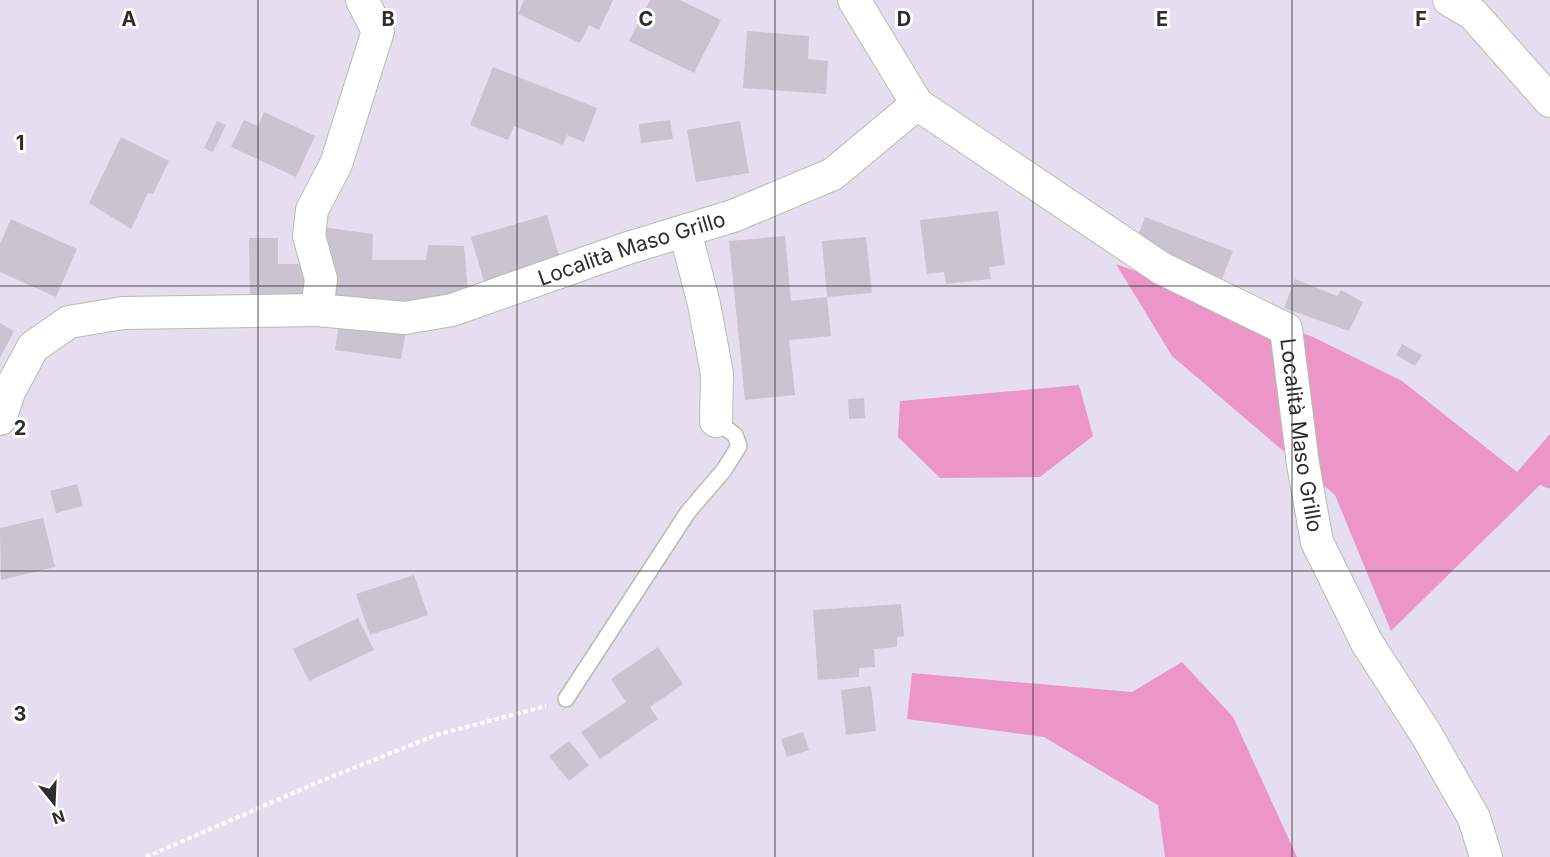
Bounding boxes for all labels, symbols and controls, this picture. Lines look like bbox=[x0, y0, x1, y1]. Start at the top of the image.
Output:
text: A bbox=[122, 7, 137, 31]
text: B bbox=[381, 7, 395, 31]
text: C bbox=[639, 7, 653, 31]
text: D bbox=[897, 7, 911, 31]
text: E bbox=[1156, 7, 1168, 31]
text: F bbox=[1415, 7, 1427, 31]
text: 1 bbox=[16, 131, 24, 155]
street label: Località Maso Grillo bbox=[535, 206, 728, 291]
street label: Località Maso Grillo bbox=[1275, 337, 1328, 534]
text: 2 bbox=[14, 416, 26, 440]
text: 3 bbox=[14, 702, 26, 726]
north arrow bbox=[24, 773, 84, 833]
text: N bbox=[50, 806, 68, 829]

